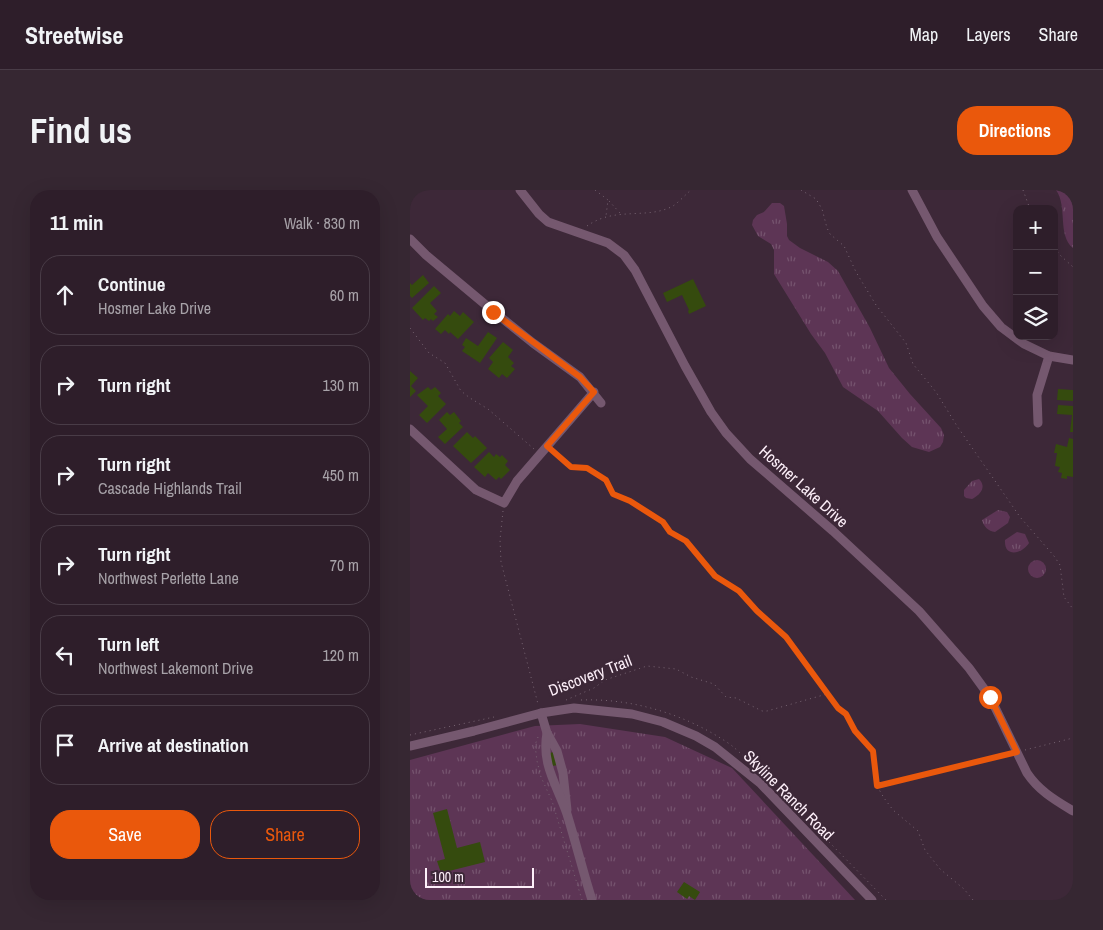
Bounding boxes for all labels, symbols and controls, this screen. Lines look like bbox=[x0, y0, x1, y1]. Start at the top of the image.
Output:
text: Streetwise bbox=[25, 19, 123, 51]
text: Map bbox=[910, 22, 938, 47]
text: Layers bbox=[966, 22, 1011, 47]
text: Share bbox=[1039, 22, 1078, 47]
button: Directions bbox=[957, 106, 1073, 155]
text: Find us bbox=[30, 107, 132, 154]
map controls bbox=[1013, 205, 1058, 340]
button: + bbox=[1013, 205, 1058, 250]
text: 11 min bbox=[50, 208, 104, 237]
text: Walk · 830 m bbox=[284, 212, 360, 234]
button: − bbox=[1013, 250, 1058, 295]
text: Continue bbox=[98, 271, 166, 297]
icon: ahead bbox=[51, 281, 79, 309]
text: 60 m bbox=[330, 284, 359, 306]
button: layers bbox=[1013, 295, 1058, 340]
text: Hosmer Lake Drive bbox=[98, 297, 211, 319]
route end bbox=[482, 301, 505, 324]
icon: right bbox=[51, 371, 79, 399]
text: Turn right bbox=[98, 372, 170, 398]
text: 130 m bbox=[323, 374, 359, 396]
street label: Hosmer Lake Drive bbox=[755, 440, 853, 532]
text: Turn right bbox=[98, 451, 170, 477]
icon: right bbox=[51, 461, 79, 489]
text: 450 m bbox=[323, 464, 359, 486]
text: Cascade Highlands Trail bbox=[98, 477, 242, 499]
text: Turn right bbox=[98, 541, 170, 567]
icon: right bbox=[51, 551, 79, 579]
text: 70 m bbox=[330, 554, 359, 576]
text: Northwest Perlette Lane bbox=[98, 567, 239, 589]
text: Turn left bbox=[98, 631, 159, 657]
icon: left bbox=[51, 641, 79, 669]
text: 120 m bbox=[323, 644, 359, 666]
street label: Discovery Trail bbox=[545, 649, 635, 701]
text: Northwest Lakemont Drive bbox=[98, 657, 253, 679]
route start bbox=[979, 686, 1002, 709]
icon: arrive bbox=[51, 731, 79, 759]
text: Arrive at destination bbox=[98, 732, 249, 758]
street label: Skyline Ranch Road bbox=[739, 745, 839, 845]
button: Save bbox=[50, 810, 200, 859]
button: Share bbox=[210, 810, 360, 859]
scale bar bbox=[425, 865, 534, 888]
text: 100 m bbox=[432, 868, 464, 886]

